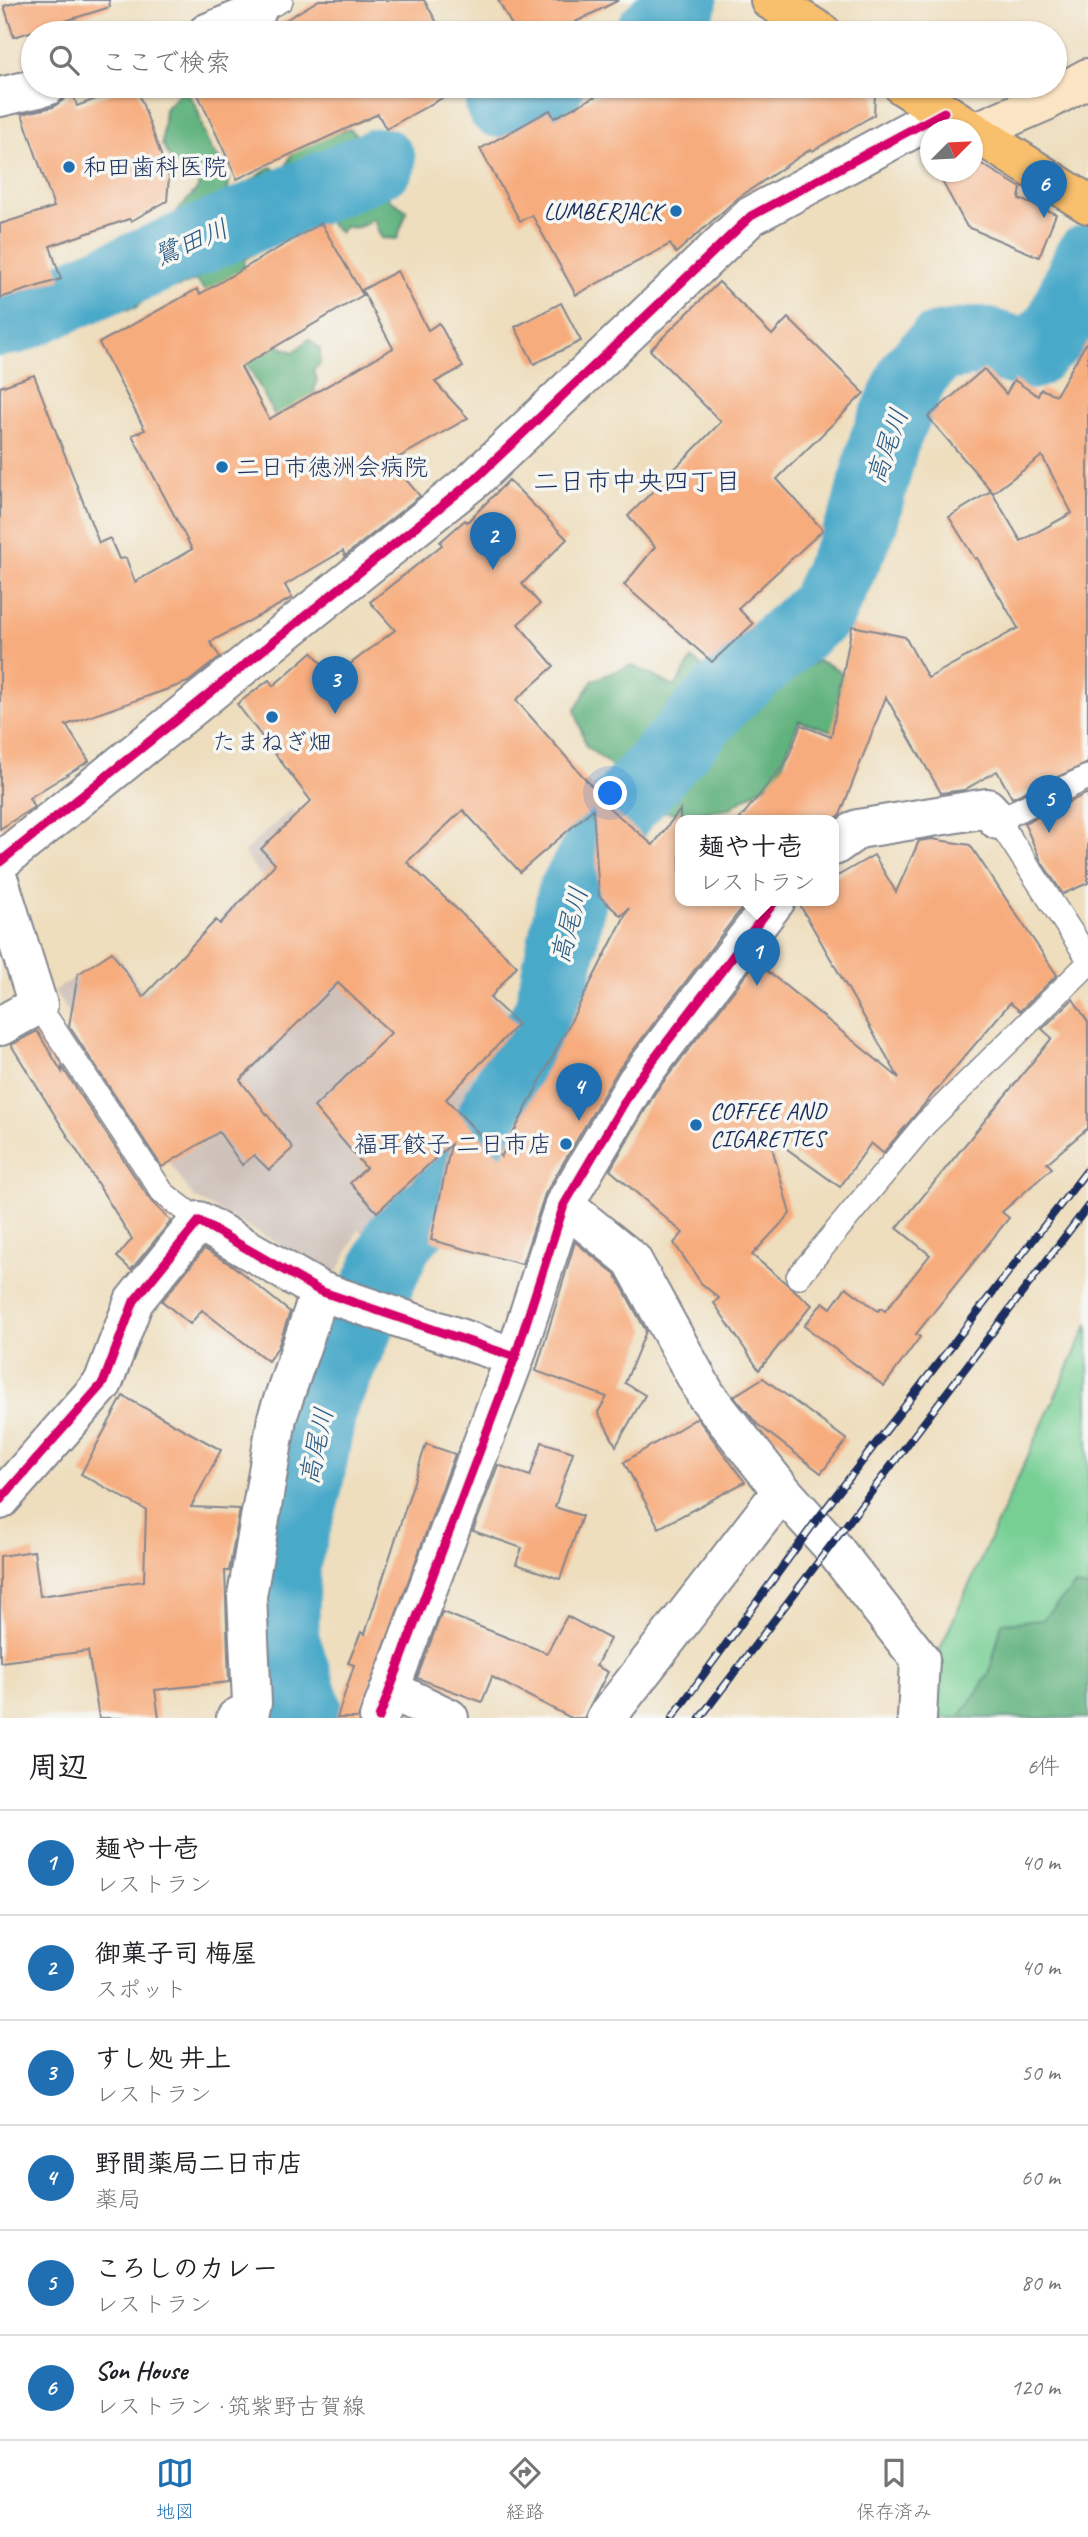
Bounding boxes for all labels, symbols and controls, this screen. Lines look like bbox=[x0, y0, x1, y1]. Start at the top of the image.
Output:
search box bbox=[21, 21, 1067, 98]
icon: search bbox=[45, 41, 83, 79]
text: ここで検索 bbox=[101, 46, 231, 79]
north arrow bbox=[920, 119, 983, 182]
place label: 和田歯科医院 bbox=[83, 152, 227, 182]
marker: 和田歯科医院 bbox=[61, 159, 77, 175]
pin: 6 bbox=[1021, 160, 1067, 218]
place label: LUMBERJACK bbox=[544, 196, 667, 226]
marker: LUMBERJACK bbox=[668, 203, 684, 219]
water label: 鷺田川 bbox=[149, 212, 234, 273]
water label: 高尾川 bbox=[859, 404, 916, 488]
place label: 二日市徳洲会病院 bbox=[236, 452, 428, 482]
marker: 二日市徳洲会病院 bbox=[214, 459, 230, 475]
district label: 二日市中央四丁目 bbox=[533, 465, 741, 498]
pin: 2 bbox=[470, 512, 516, 570]
pin: 3 bbox=[312, 656, 358, 714]
marker: たまねぎ畑 bbox=[264, 709, 280, 725]
place label: たまねぎ畑 bbox=[212, 727, 332, 757]
pin: 5 bbox=[1026, 775, 1072, 833]
your location bbox=[593, 776, 627, 810]
popup bbox=[675, 815, 839, 906]
text: 麺や十壱 bbox=[699, 830, 803, 863]
text: レストラン bbox=[699, 868, 815, 897]
water label: 高尾川 bbox=[543, 883, 596, 967]
pin: 1 bbox=[734, 928, 780, 986]
pin: 4 bbox=[556, 1063, 602, 1121]
place label: COFFEE AND CIGARETTES bbox=[710, 1096, 828, 1154]
marker: COFFEE AND CIGARETTES bbox=[688, 1117, 704, 1133]
place label: 福耳餃子 二日市店 bbox=[354, 1129, 552, 1159]
marker: 福耳餃子 二日市店 bbox=[558, 1136, 574, 1152]
water label: 高尾川 bbox=[292, 1405, 341, 1488]
text: 周辺 bbox=[28, 1748, 88, 1786]
text: 6件 bbox=[1027, 1752, 1060, 1781]
text: 麺や十壱 bbox=[95, 1832, 199, 1865]
text: 1 bbox=[46, 1848, 56, 1877]
text: 40 m bbox=[1021, 1848, 1060, 1877]
text: レストラン bbox=[95, 1870, 212, 1899]
text: 御菓子司 梅屋 bbox=[95, 1937, 257, 1970]
text: 2 bbox=[46, 1953, 56, 1982]
text: 40 m bbox=[1021, 1953, 1060, 1982]
text: スポット bbox=[95, 1975, 187, 2004]
text: すし処 井上 bbox=[95, 2042, 231, 2075]
text: 3 bbox=[46, 2058, 56, 2087]
text: 50 m bbox=[1021, 2058, 1060, 2087]
text: レストラン bbox=[95, 2080, 212, 2109]
text: 野間薬局二日市店 bbox=[95, 2147, 303, 2180]
text: 4 bbox=[46, 2163, 56, 2192]
text: 60 m bbox=[1021, 2163, 1060, 2192]
text: 薬局 bbox=[95, 2185, 141, 2214]
text: ころしのカレー bbox=[95, 2252, 278, 2285]
text: 5 bbox=[46, 2268, 56, 2297]
text: 80 m bbox=[1021, 2268, 1060, 2297]
text: レストラン bbox=[95, 2290, 212, 2319]
text: Son House bbox=[95, 2354, 187, 2387]
text: 6 bbox=[46, 2373, 56, 2402]
text: 120 m bbox=[1011, 2373, 1060, 2402]
text: レストラン · 筑紫野古賀線 bbox=[95, 2392, 365, 2421]
tab: 地図 bbox=[156, 2454, 194, 2524]
tab: 経路 bbox=[506, 2454, 544, 2524]
tab: 保存済み bbox=[856, 2454, 932, 2524]

